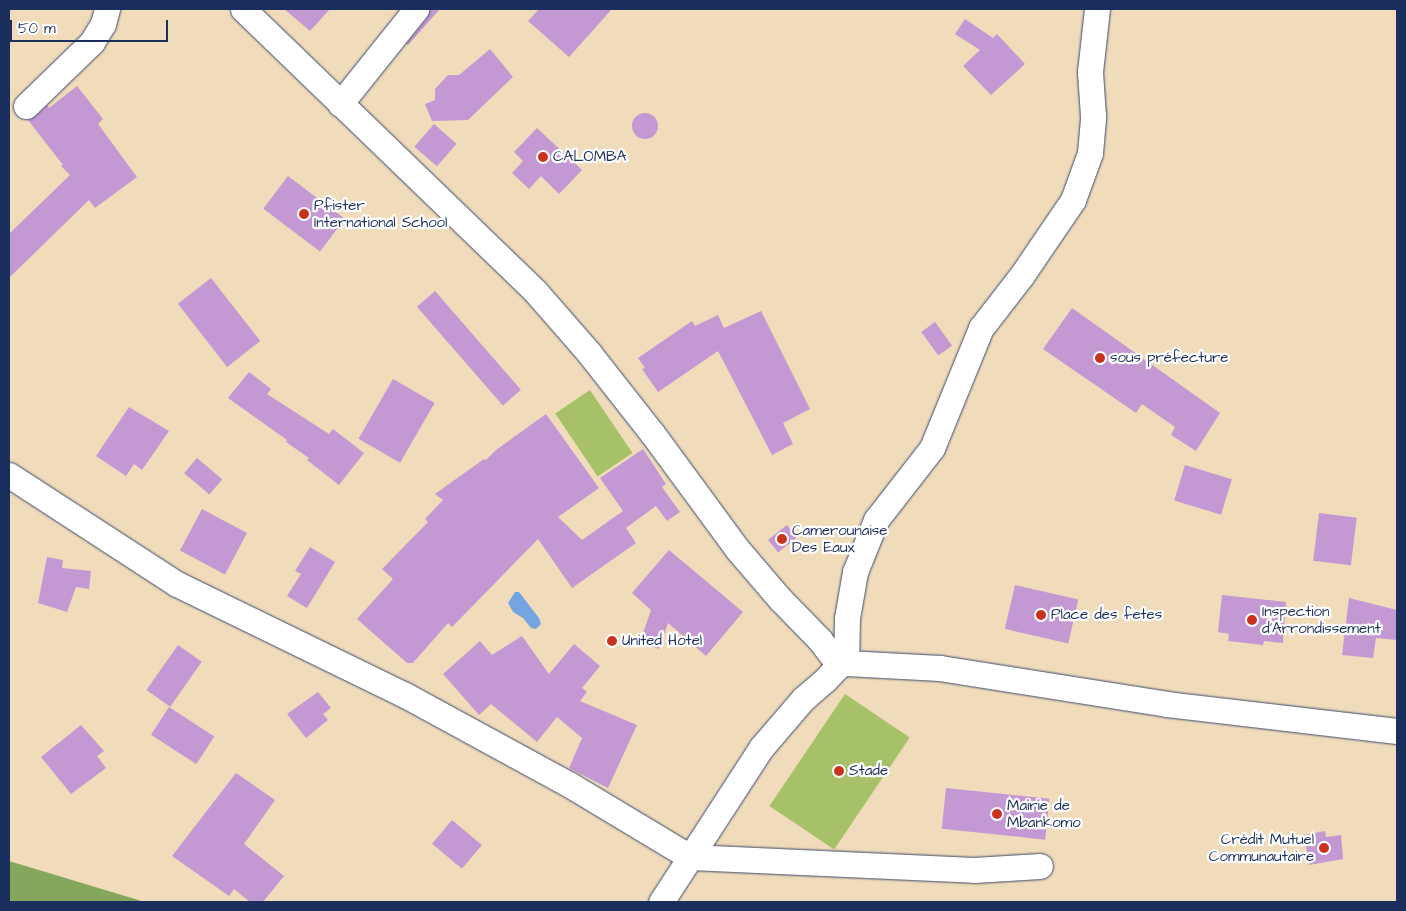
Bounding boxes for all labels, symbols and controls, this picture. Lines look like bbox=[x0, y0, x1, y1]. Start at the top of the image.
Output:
scale bar bbox=[12, 10, 170, 42]
text: 50 m bbox=[18, 18, 56, 39]
place label: CALOMBA bbox=[553, 148, 626, 166]
marker: CALOMBA bbox=[537, 151, 549, 163]
place label: Pfister International School bbox=[314, 196, 447, 231]
marker: Pfister International School bbox=[298, 208, 310, 220]
place label: sous préfecture bbox=[1110, 349, 1228, 367]
marker: sous préfecture bbox=[1094, 352, 1106, 364]
place label: Camerounaise Des Eaux bbox=[792, 521, 887, 556]
marker: Camerounaise Des Eaux bbox=[776, 533, 788, 545]
place label: Inspection d'Arrondissement bbox=[1262, 602, 1381, 637]
place label: Place des fetes bbox=[1051, 606, 1162, 624]
marker: Place des fetes bbox=[1035, 609, 1047, 621]
marker: Inspection d'Arrondissement bbox=[1246, 614, 1258, 626]
place label: United Hotel bbox=[622, 632, 702, 650]
marker: United Hotel bbox=[606, 635, 618, 647]
place label: Stade bbox=[849, 762, 888, 780]
marker: Stade bbox=[833, 765, 845, 777]
place label: Mairie de Mbankomo bbox=[1007, 796, 1081, 831]
marker: Mairie de Mbankomo bbox=[991, 808, 1003, 820]
place label: Crédit Mutuel Communautaire bbox=[1209, 830, 1314, 865]
marker: Crédit Mutuel Communautaire bbox=[1318, 842, 1330, 854]

